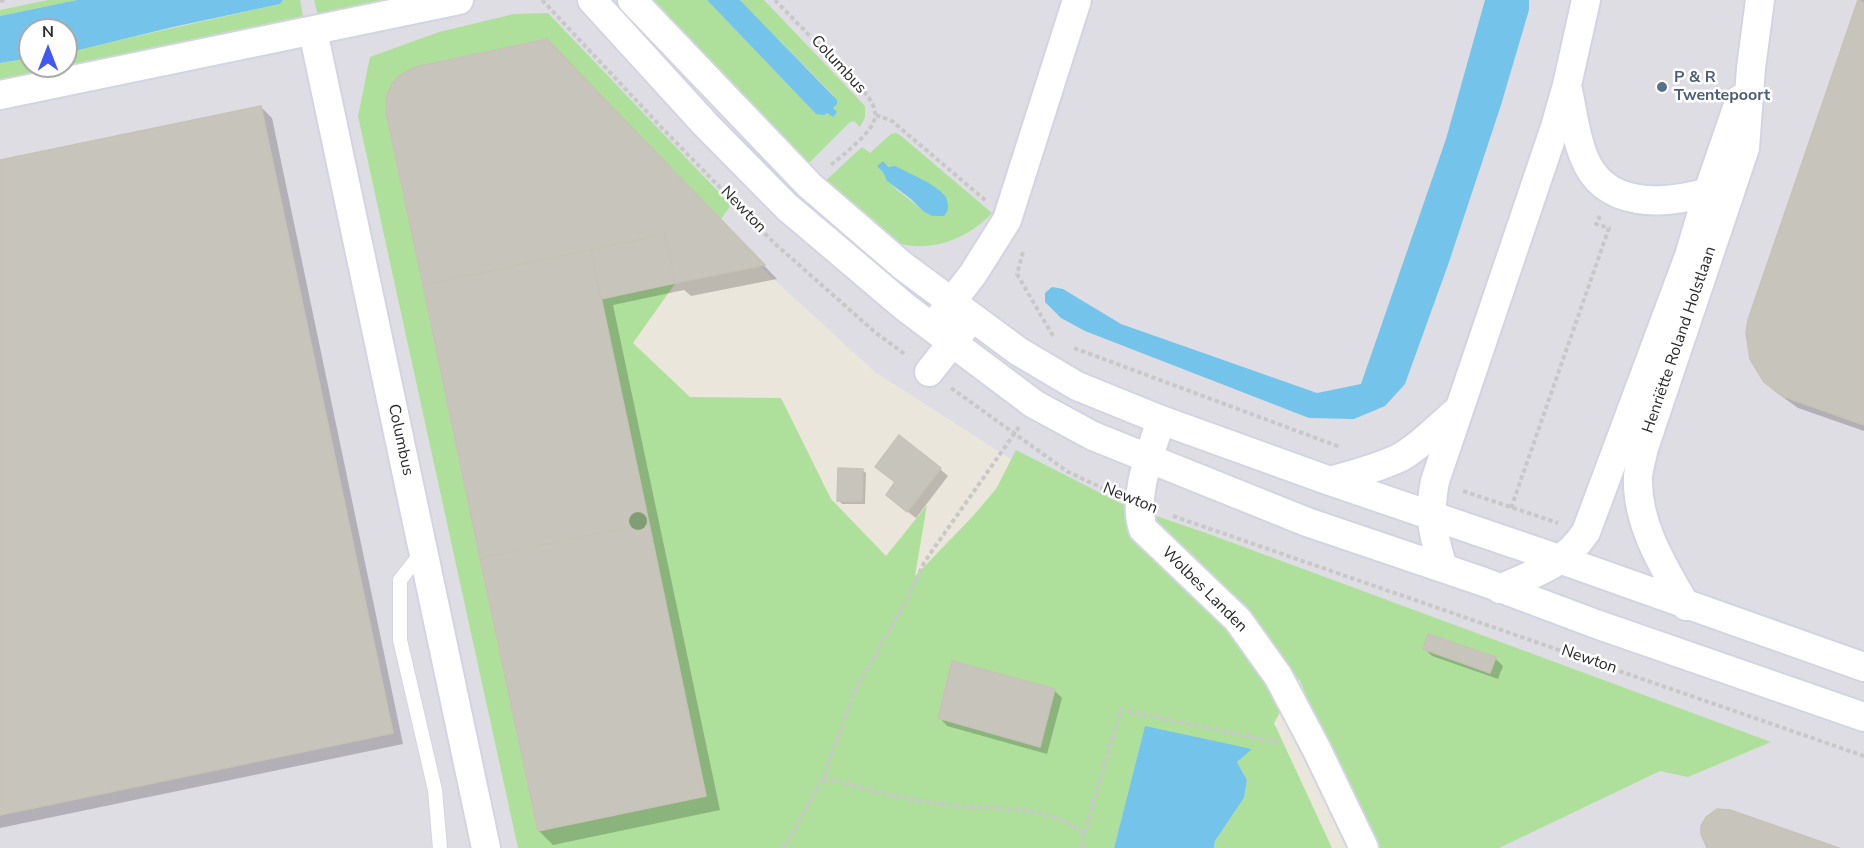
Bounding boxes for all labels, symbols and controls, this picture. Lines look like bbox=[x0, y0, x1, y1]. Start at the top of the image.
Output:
north arrow bbox=[18, 18, 78, 78]
text: N bbox=[42, 21, 54, 43]
street label: Columbus bbox=[806, 32, 870, 98]
place label: P & R Twentepoort bbox=[1674, 68, 1770, 106]
marker: P & R Twentepoort bbox=[1655, 80, 1669, 94]
street label: Newton bbox=[716, 183, 770, 237]
street label: Henriëtte Roland Holstlaan bbox=[1639, 244, 1721, 436]
street label: Columbus bbox=[383, 403, 417, 477]
street label: Newton bbox=[1100, 479, 1160, 519]
street label: Wolbes Landen bbox=[1157, 543, 1251, 637]
street label: Newton bbox=[1559, 642, 1619, 678]

